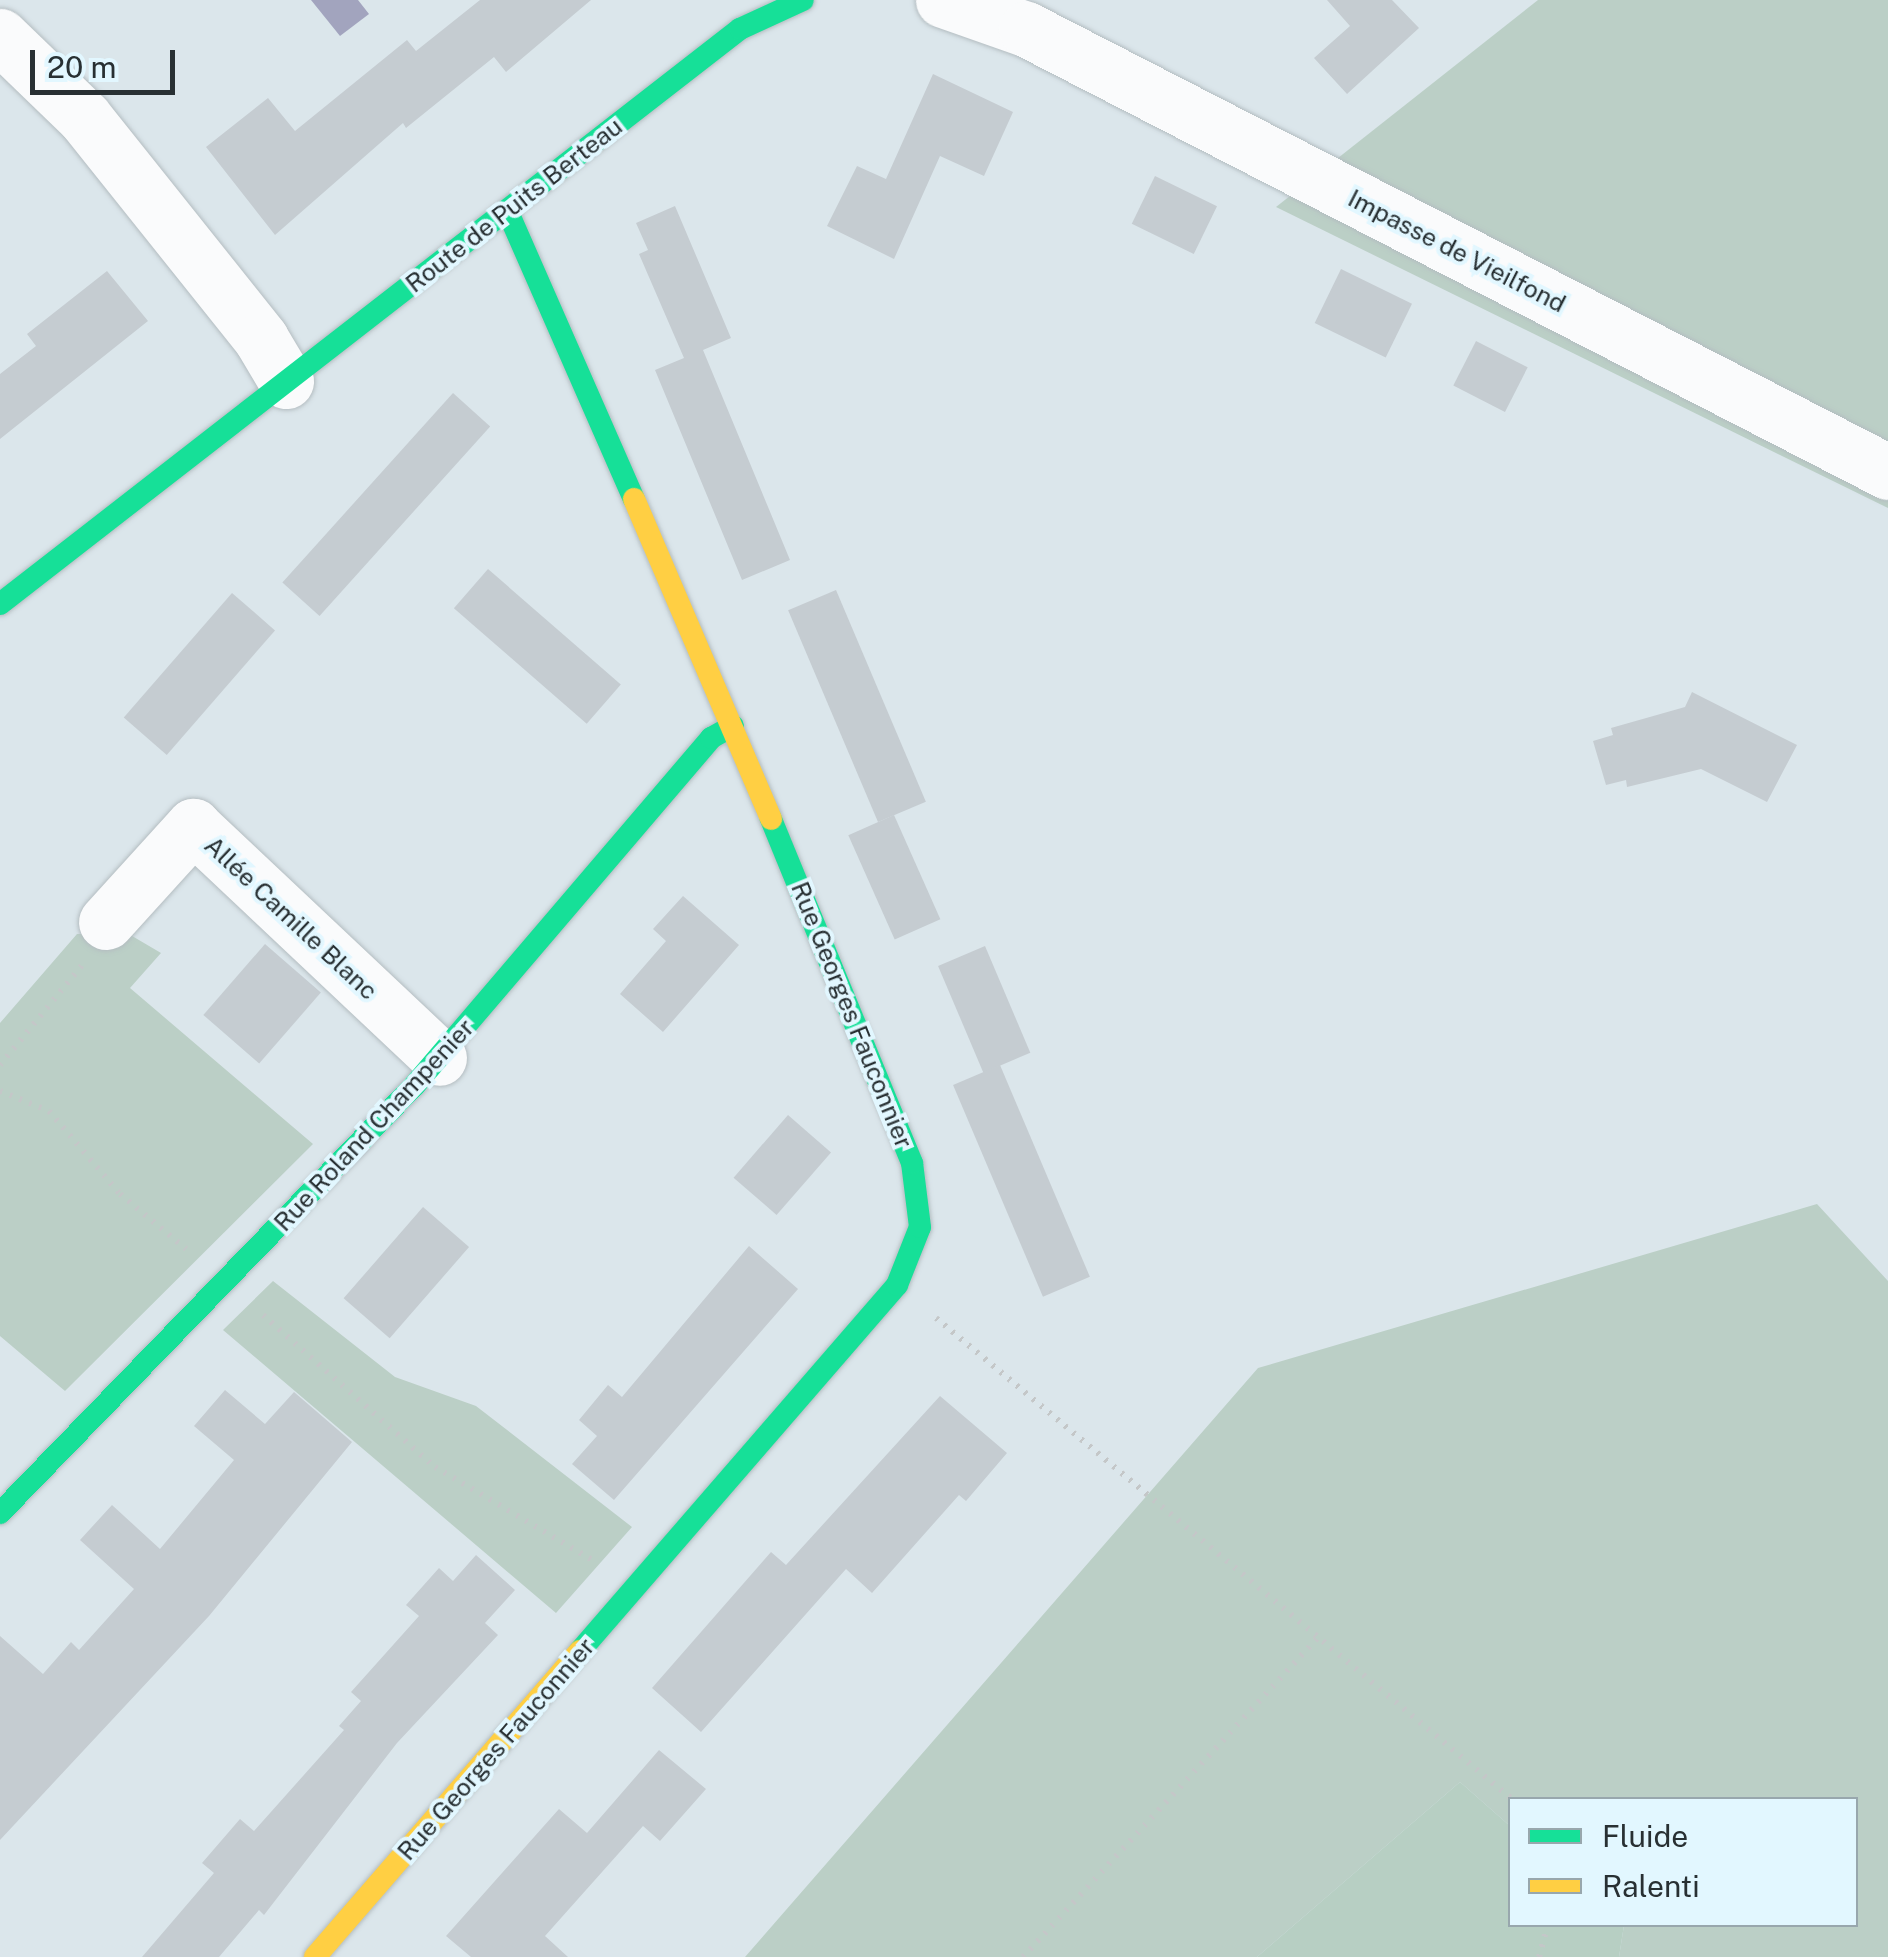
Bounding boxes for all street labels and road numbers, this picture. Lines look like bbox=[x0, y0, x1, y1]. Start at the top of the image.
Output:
street label: Route de Puits Berteau bbox=[400, 111, 628, 299]
street label: Impasse de Vieilfond bbox=[1343, 183, 1571, 319]
street label: Allée Camille Blanc bbox=[198, 830, 384, 1006]
street label: Rue Georges Fauconnier bbox=[785, 877, 919, 1153]
street label: Rue Roland Champenier bbox=[268, 1013, 480, 1237]
street label: Rue Georges Fauconnier bbox=[391, 1632, 601, 1866]

